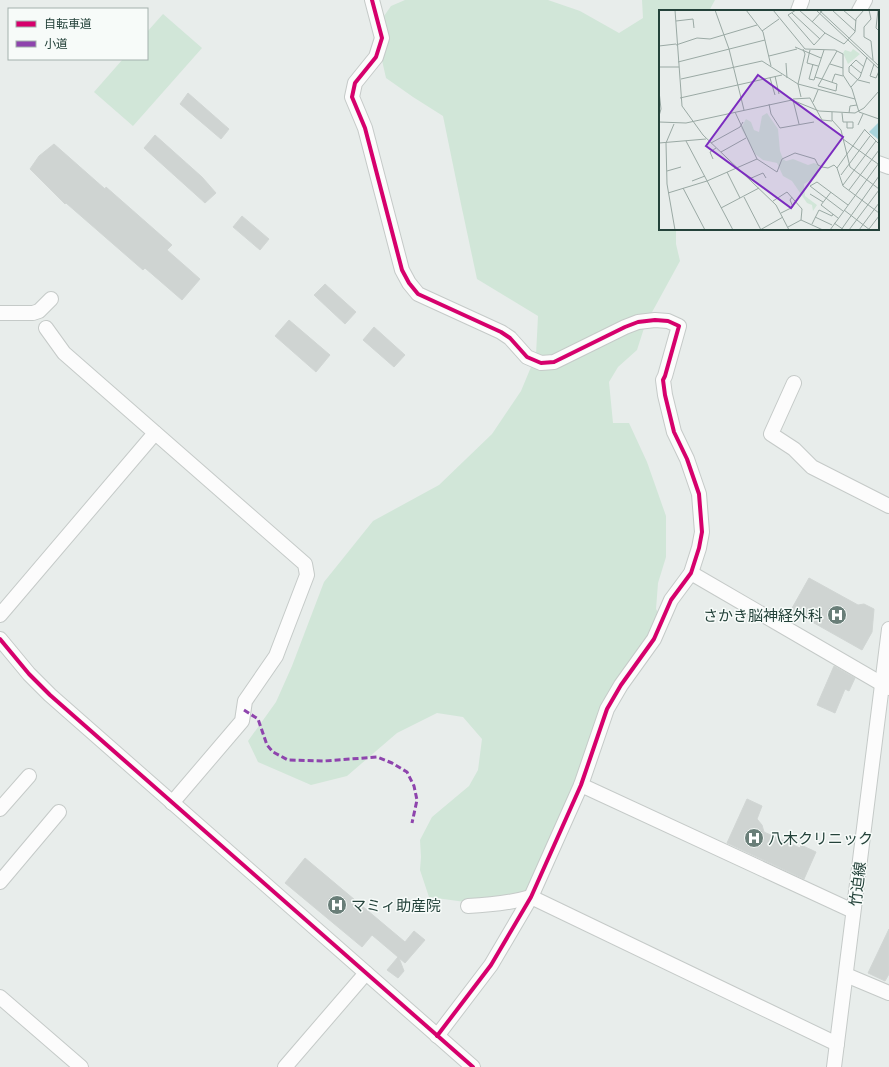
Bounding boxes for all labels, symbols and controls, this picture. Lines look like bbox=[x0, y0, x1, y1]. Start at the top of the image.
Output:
legend bbox=[8, 8, 148, 60]
inset map bbox=[659, 10, 879, 230]
text: 自転車道 bbox=[44, 16, 92, 30]
text: 小道 bbox=[44, 36, 68, 50]
hospital icon: さかき脳神経外科 bbox=[826, 604, 848, 626]
place label: さかき脳神経外科 bbox=[703, 606, 823, 624]
hospital icon: 八木クリニック bbox=[743, 827, 765, 849]
place label: 八木クリニック bbox=[768, 829, 873, 847]
street label: 竹迫線 bbox=[845, 861, 869, 907]
hospital icon: マミィ助産院 bbox=[326, 894, 348, 916]
place label: マミィ助産院 bbox=[351, 896, 441, 914]

